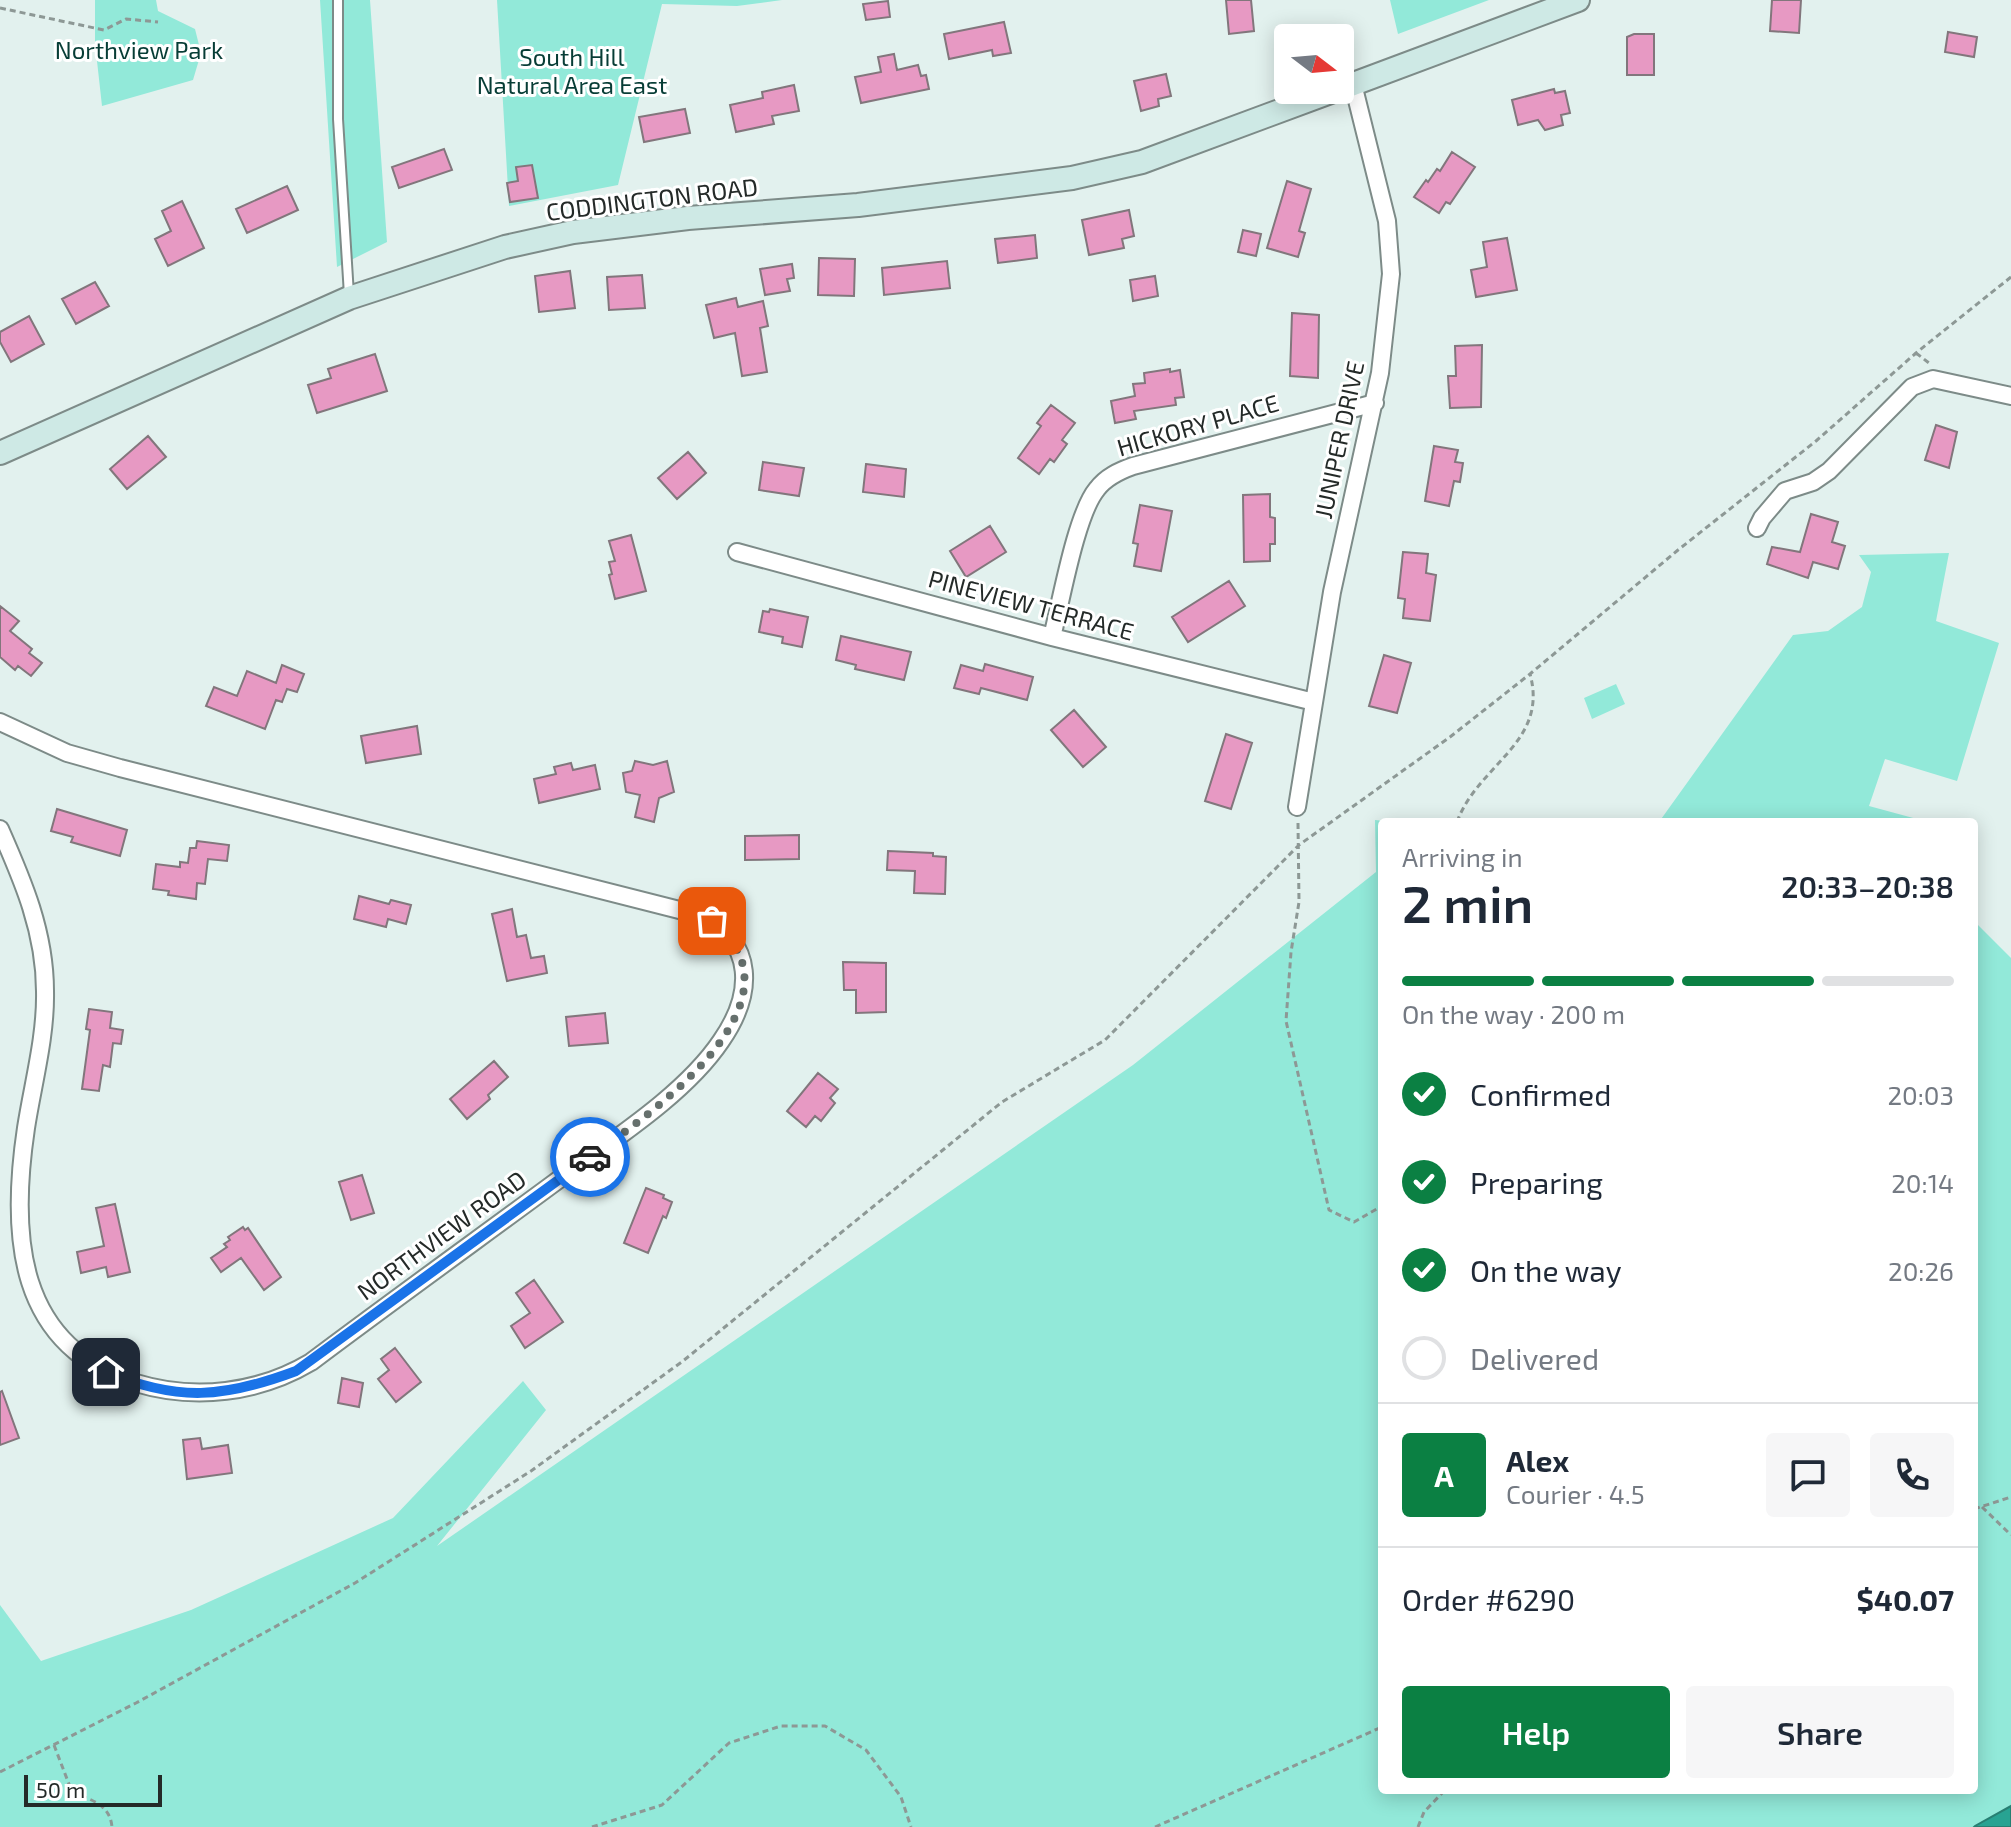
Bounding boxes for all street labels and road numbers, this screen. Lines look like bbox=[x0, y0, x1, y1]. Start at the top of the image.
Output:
street label: CODDINGTON ROAD bbox=[544, 171, 759, 226]
street label: JUNIPER DRIVE bbox=[1308, 358, 1369, 521]
street label: HICKORY PLACE bbox=[1113, 388, 1282, 462]
street label: PINEVIEW TERRACE bbox=[926, 563, 1137, 646]
street label: NORTHVIEW ROAD bbox=[351, 1164, 531, 1306]

